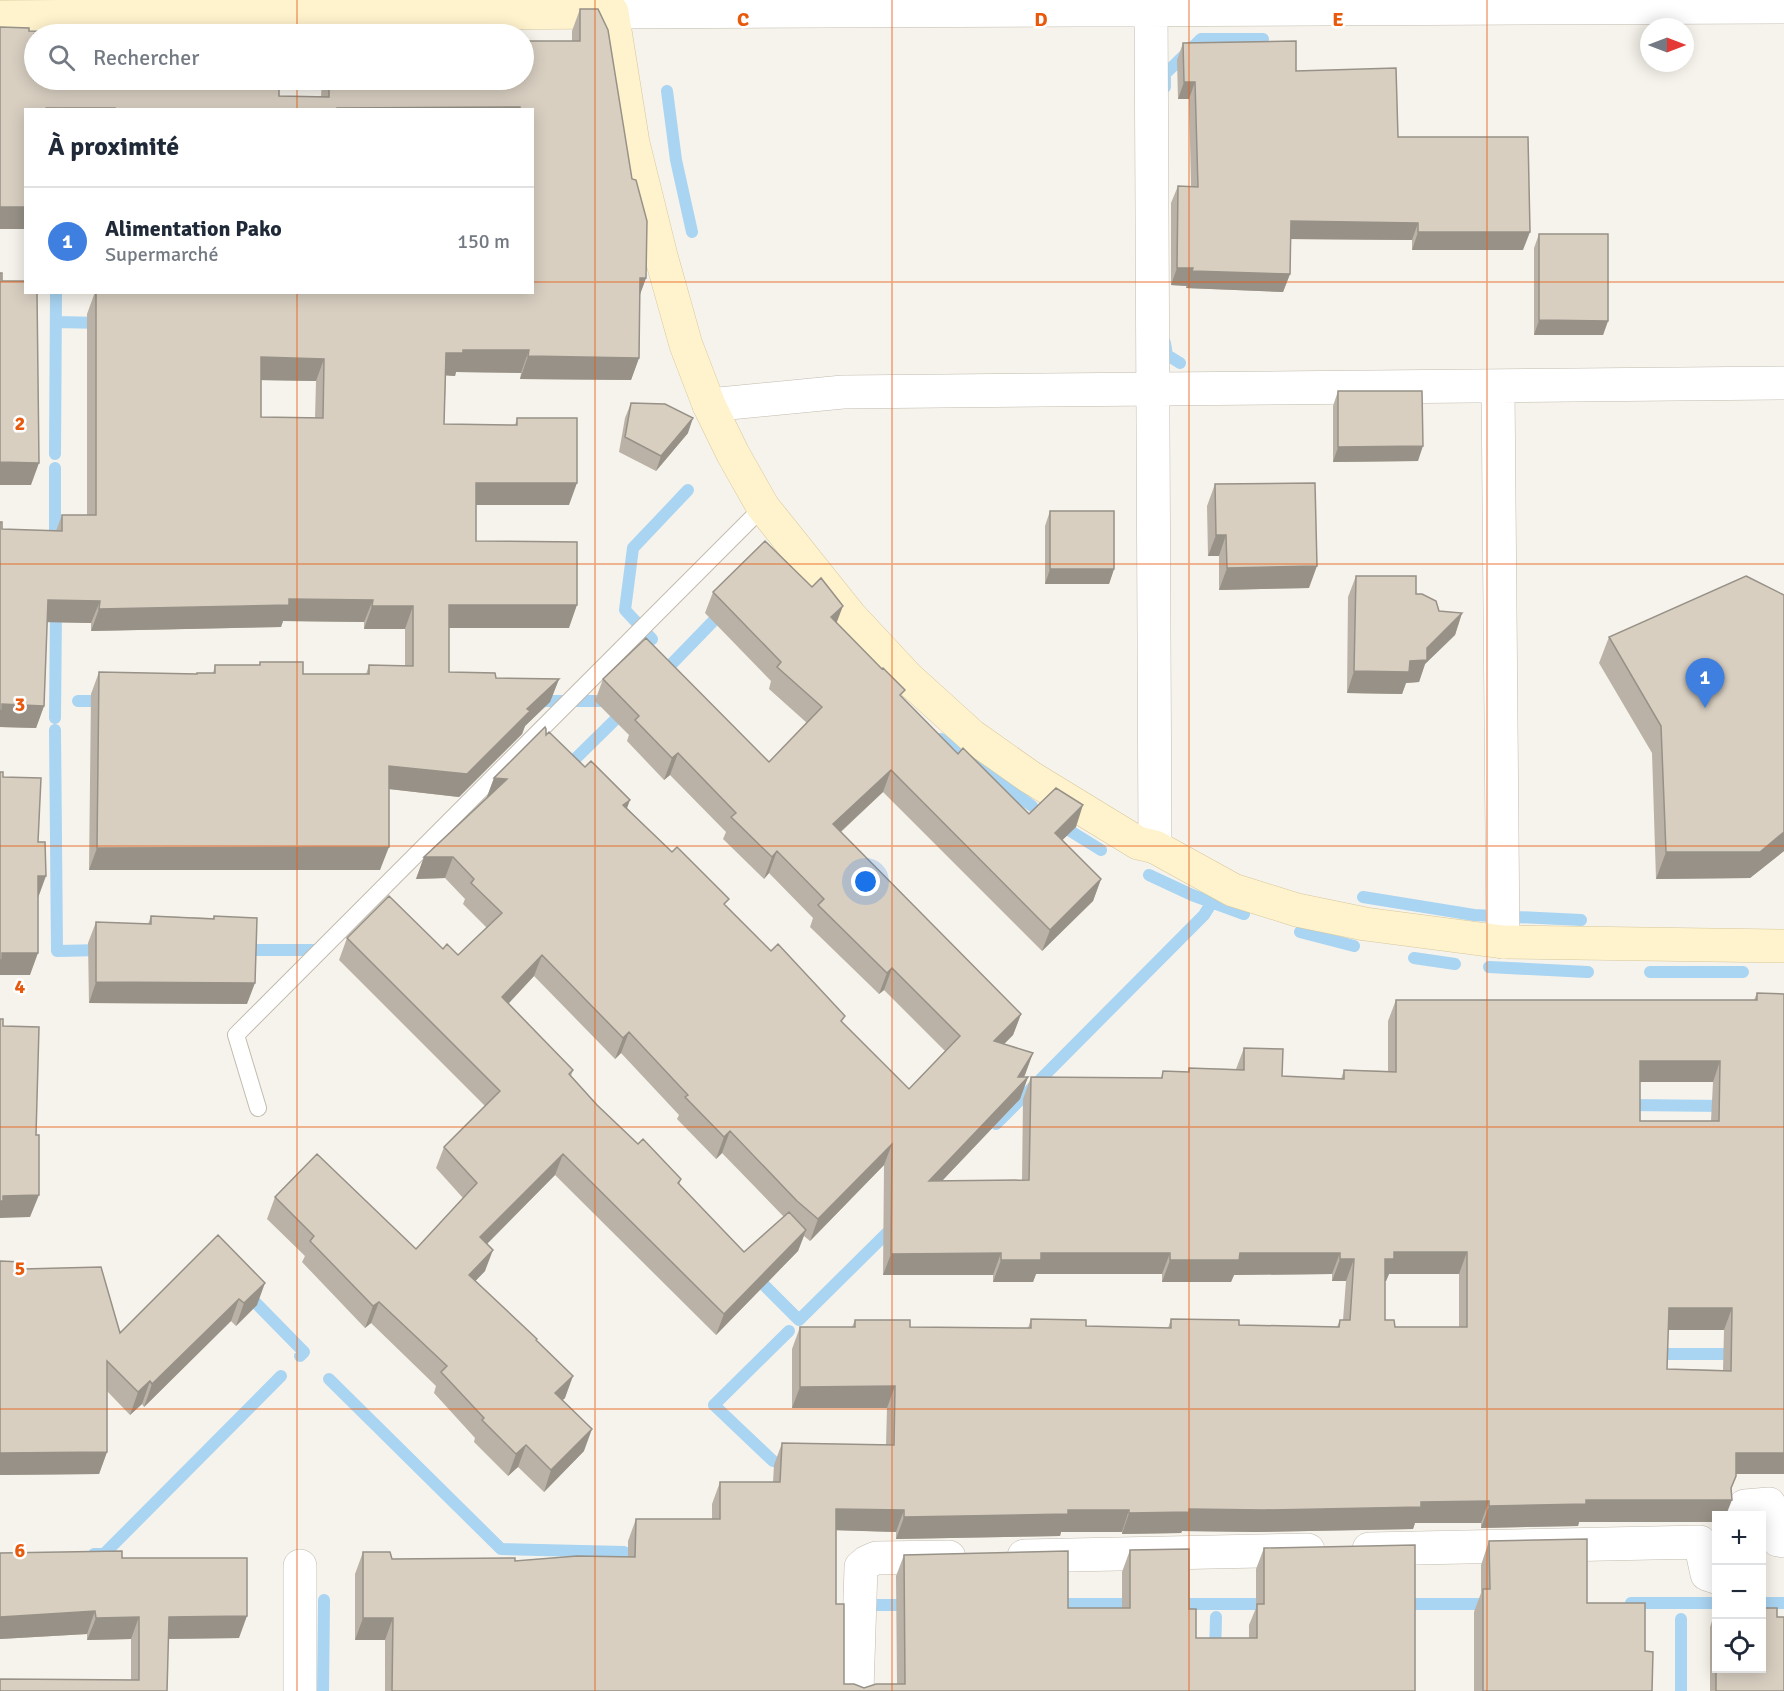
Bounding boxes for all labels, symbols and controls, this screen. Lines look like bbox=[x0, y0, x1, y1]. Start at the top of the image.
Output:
text: C bbox=[737, 7, 749, 32]
text: D bbox=[1034, 7, 1048, 32]
text: E bbox=[1332, 7, 1344, 32]
north arrow bbox=[1640, 18, 1694, 72]
search box bbox=[24, 24, 534, 90]
icon: search bbox=[45, 41, 78, 74]
text: Rechercher bbox=[93, 44, 199, 71]
text: À proximité bbox=[48, 131, 179, 163]
text: Alimentation Pako bbox=[105, 215, 282, 242]
text: 1 bbox=[62, 229, 73, 254]
text: 150 m bbox=[457, 229, 510, 254]
text: Supermarché bbox=[105, 242, 218, 267]
text: 2 bbox=[15, 411, 25, 436]
pin: 1 bbox=[1686, 658, 1724, 708]
text: 3 bbox=[15, 692, 25, 717]
your location bbox=[851, 867, 880, 896]
text: 4 bbox=[15, 974, 26, 999]
text: 5 bbox=[15, 1256, 25, 1281]
map controls bbox=[1712, 1511, 1766, 1673]
button: + bbox=[1712, 1511, 1766, 1565]
text: 6 bbox=[15, 1538, 26, 1563]
button: − bbox=[1712, 1565, 1766, 1619]
button: locate bbox=[1712, 1619, 1766, 1673]

